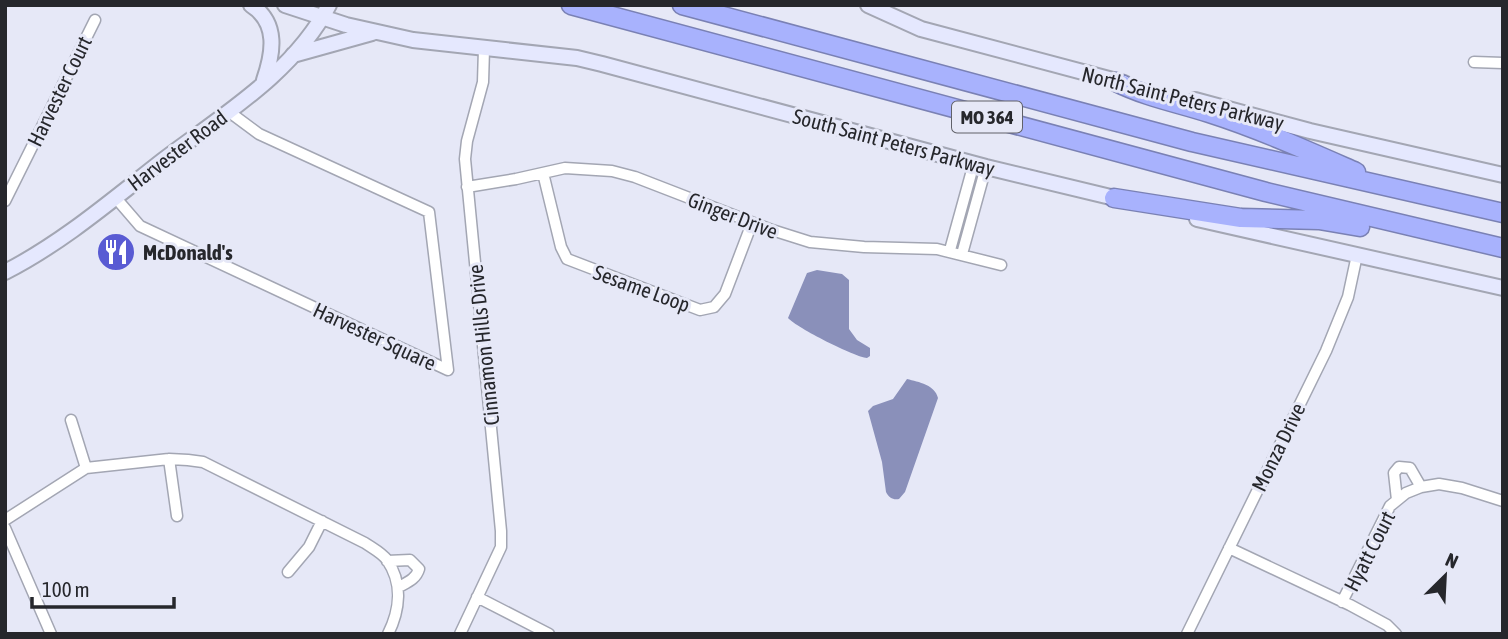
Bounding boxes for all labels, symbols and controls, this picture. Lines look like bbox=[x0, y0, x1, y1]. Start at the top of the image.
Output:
street label: Harvester Court bbox=[22, 32, 96, 150]
street label: North Saint Peters Parkway bbox=[1080, 61, 1287, 135]
road number: MO 364 bbox=[952, 102, 1022, 132]
street label: South Saint Peters Parkway bbox=[791, 104, 998, 181]
street label: Harvester Road bbox=[123, 105, 231, 195]
street label: Ginger Drive bbox=[685, 187, 781, 243]
restaurant icon: McDonald's bbox=[95, 231, 137, 273]
place label: McDonald's bbox=[143, 240, 233, 264]
street label: Sesame Loop bbox=[590, 259, 694, 317]
street label: Cinnamon Hills Drive bbox=[463, 263, 503, 427]
street label: Harvester Square bbox=[310, 297, 440, 375]
street label: Monza Drive bbox=[1246, 399, 1310, 495]
street label: Hyatt Court bbox=[1339, 507, 1399, 595]
north arrow bbox=[1410, 541, 1480, 611]
text: N bbox=[1442, 548, 1462, 573]
scale bar bbox=[32, 566, 173, 610]
text: 100 m bbox=[42, 577, 90, 601]

